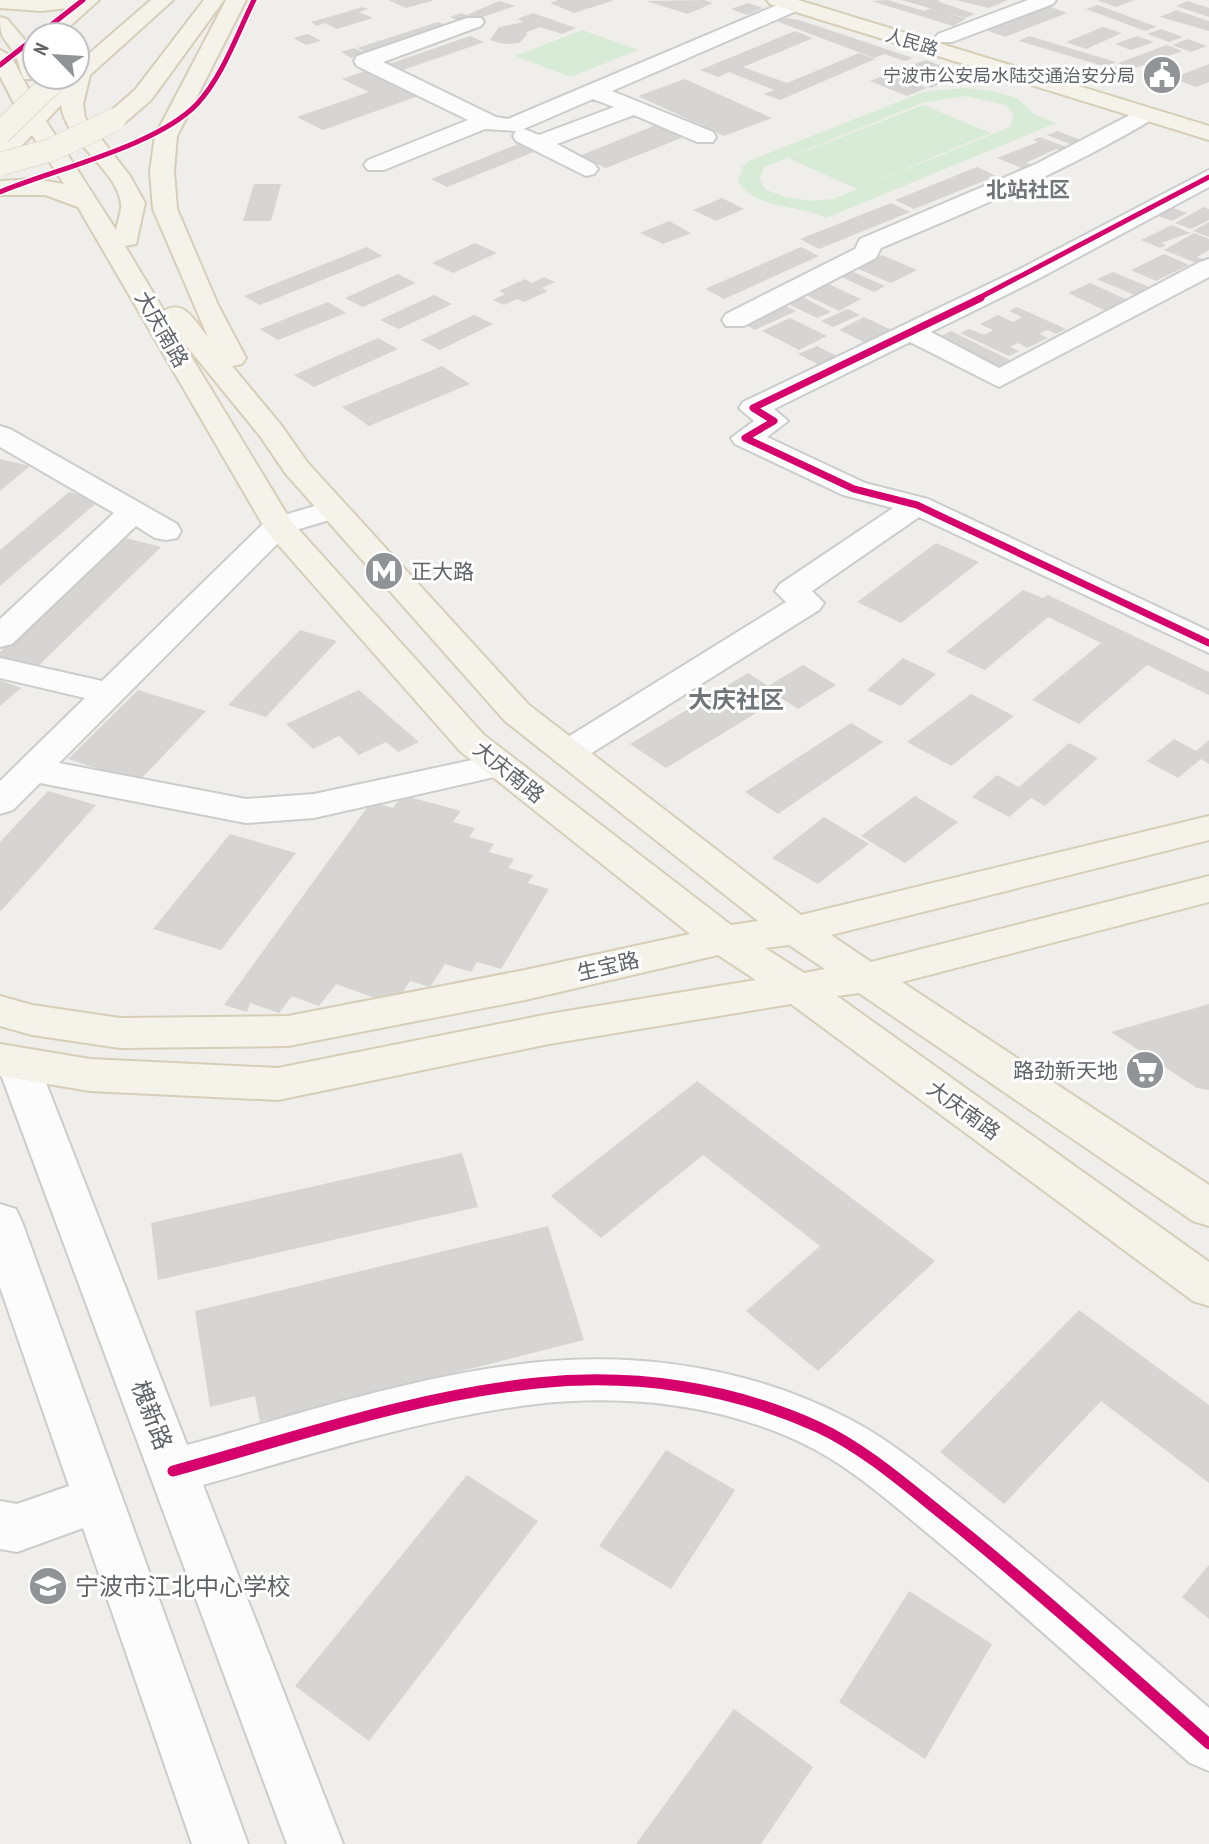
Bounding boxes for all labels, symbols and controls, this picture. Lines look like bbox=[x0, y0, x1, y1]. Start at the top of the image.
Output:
north arrow bbox=[21, 21, 91, 91]
street label: 人民路 bbox=[883, 23, 941, 61]
text: N bbox=[28, 39, 54, 59]
public building icon: 宁波市公安局水陆交通治安分局 bbox=[1141, 54, 1183, 96]
place label: 宁波市公安局水陆交通治安分局 bbox=[883, 64, 1135, 87]
district label: 北站社区 bbox=[986, 176, 1070, 203]
street label: 大庆南路 bbox=[129, 286, 195, 372]
metro station icon: 正大路 bbox=[363, 550, 405, 592]
place label: 正大路 bbox=[411, 558, 474, 585]
district label: 大庆社区 bbox=[688, 684, 784, 715]
street label: 大庆南路 bbox=[468, 735, 550, 809]
street label: 生宝路 bbox=[574, 946, 642, 986]
supermarket icon: 路劲新天地 bbox=[1124, 1049, 1166, 1091]
place label: 路劲新天地 bbox=[1013, 1057, 1118, 1084]
street label: 大庆南路 bbox=[922, 1074, 1006, 1146]
street label: 槐新路 bbox=[125, 1376, 179, 1454]
school or university icon: 宁波市江北中心学校 bbox=[27, 1565, 69, 1607]
place label: 宁波市江北中心学校 bbox=[75, 1571, 291, 1602]

